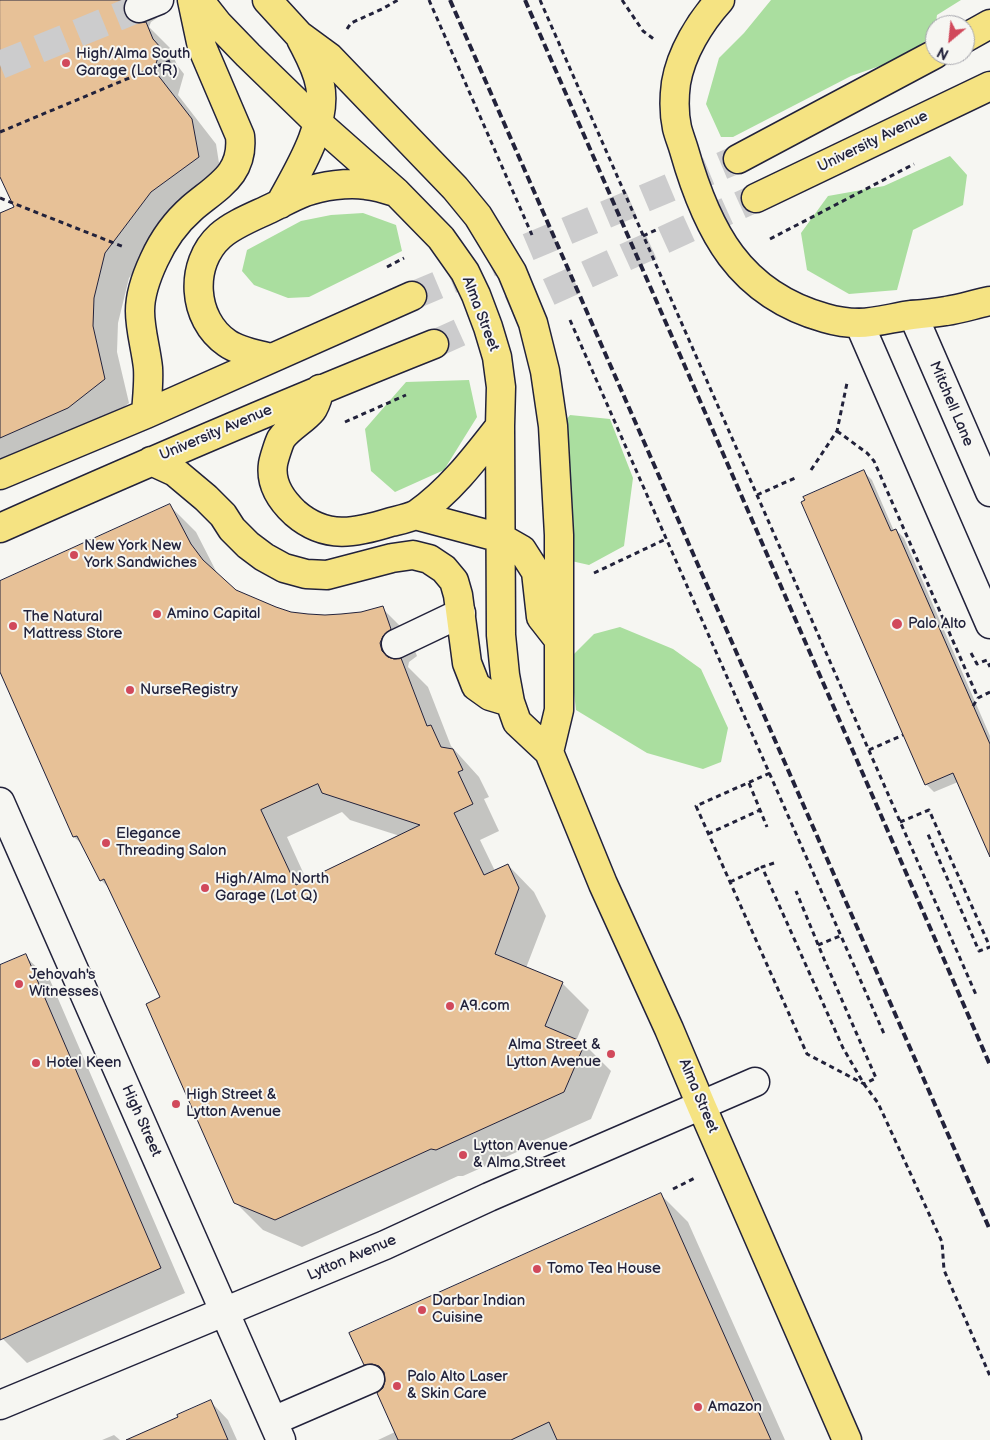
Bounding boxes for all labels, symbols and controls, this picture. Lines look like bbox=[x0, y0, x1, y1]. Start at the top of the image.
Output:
north arrow bbox=[925, 15, 975, 65]
text: N bbox=[935, 43, 952, 63]
place label: High/Alma South Garage (Lot R) bbox=[76, 45, 190, 80]
marker: High/Alma South Garage (Lot R) bbox=[60, 57, 72, 69]
street label: University Avenue bbox=[815, 108, 931, 176]
street label: Alma Street bbox=[458, 274, 502, 354]
street label: Mitchell Lane bbox=[925, 359, 977, 449]
street label: University Avenue bbox=[157, 401, 275, 465]
place label: New York New York Sandwiches bbox=[84, 537, 197, 572]
marker: New York New York Sandwiches bbox=[68, 549, 80, 561]
place label: Amino Capital bbox=[167, 605, 260, 623]
place label: The Natural Mattress Store bbox=[23, 608, 122, 643]
marker: Amino Capital bbox=[151, 608, 163, 620]
place label: Palo Alto bbox=[908, 615, 966, 633]
marker: Palo Alto bbox=[890, 617, 904, 631]
marker: The Natural Mattress Store bbox=[7, 620, 19, 632]
place label: NurseRegistry bbox=[140, 681, 238, 699]
marker: NurseRegistry bbox=[124, 684, 136, 696]
place label: Elegance Threading Salon bbox=[116, 825, 226, 860]
marker: Elegance Threading Salon bbox=[100, 837, 112, 849]
place label: High/Alma North Garage (Lot Q) bbox=[215, 870, 329, 905]
marker: High/Alma North Garage (Lot Q) bbox=[199, 882, 211, 894]
place label: Jehovah's Witnesses bbox=[29, 966, 99, 1001]
marker: Jehovah's Witnesses bbox=[13, 978, 25, 990]
place label: A9.com bbox=[460, 997, 510, 1015]
marker: A9.com bbox=[444, 1000, 456, 1012]
place label: Alma Street & Lytton Avenue bbox=[506, 1036, 601, 1071]
marker: Alma Street & Lytton Avenue bbox=[605, 1048, 617, 1060]
place label: Hotel Keen bbox=[46, 1054, 122, 1072]
street label: Alma Street bbox=[674, 1056, 722, 1136]
marker: Hotel Keen bbox=[30, 1057, 42, 1069]
street label: High Street bbox=[117, 1082, 165, 1160]
place label: High Street & Lytton Avenue bbox=[186, 1086, 281, 1121]
marker: High Street & Lytton Avenue bbox=[170, 1098, 182, 1110]
place label: Lytton Avenue & Alma Street bbox=[473, 1137, 568, 1172]
marker: Lytton Avenue & Alma Street bbox=[457, 1149, 469, 1161]
street label: Lytton Avenue bbox=[305, 1231, 399, 1285]
place label: Tomo Tea House bbox=[547, 1260, 661, 1278]
marker: Tomo Tea House bbox=[531, 1263, 543, 1275]
place label: Darbar Indian Cuisine bbox=[432, 1292, 525, 1327]
marker: Darbar Indian Cuisine bbox=[416, 1304, 428, 1316]
place label: Palo Alto Laser & Skin Care bbox=[407, 1368, 508, 1403]
marker: Palo Alto Laser & Skin Care bbox=[391, 1380, 403, 1392]
place label: Amazon bbox=[708, 1398, 762, 1416]
marker: Amazon bbox=[692, 1401, 704, 1413]

